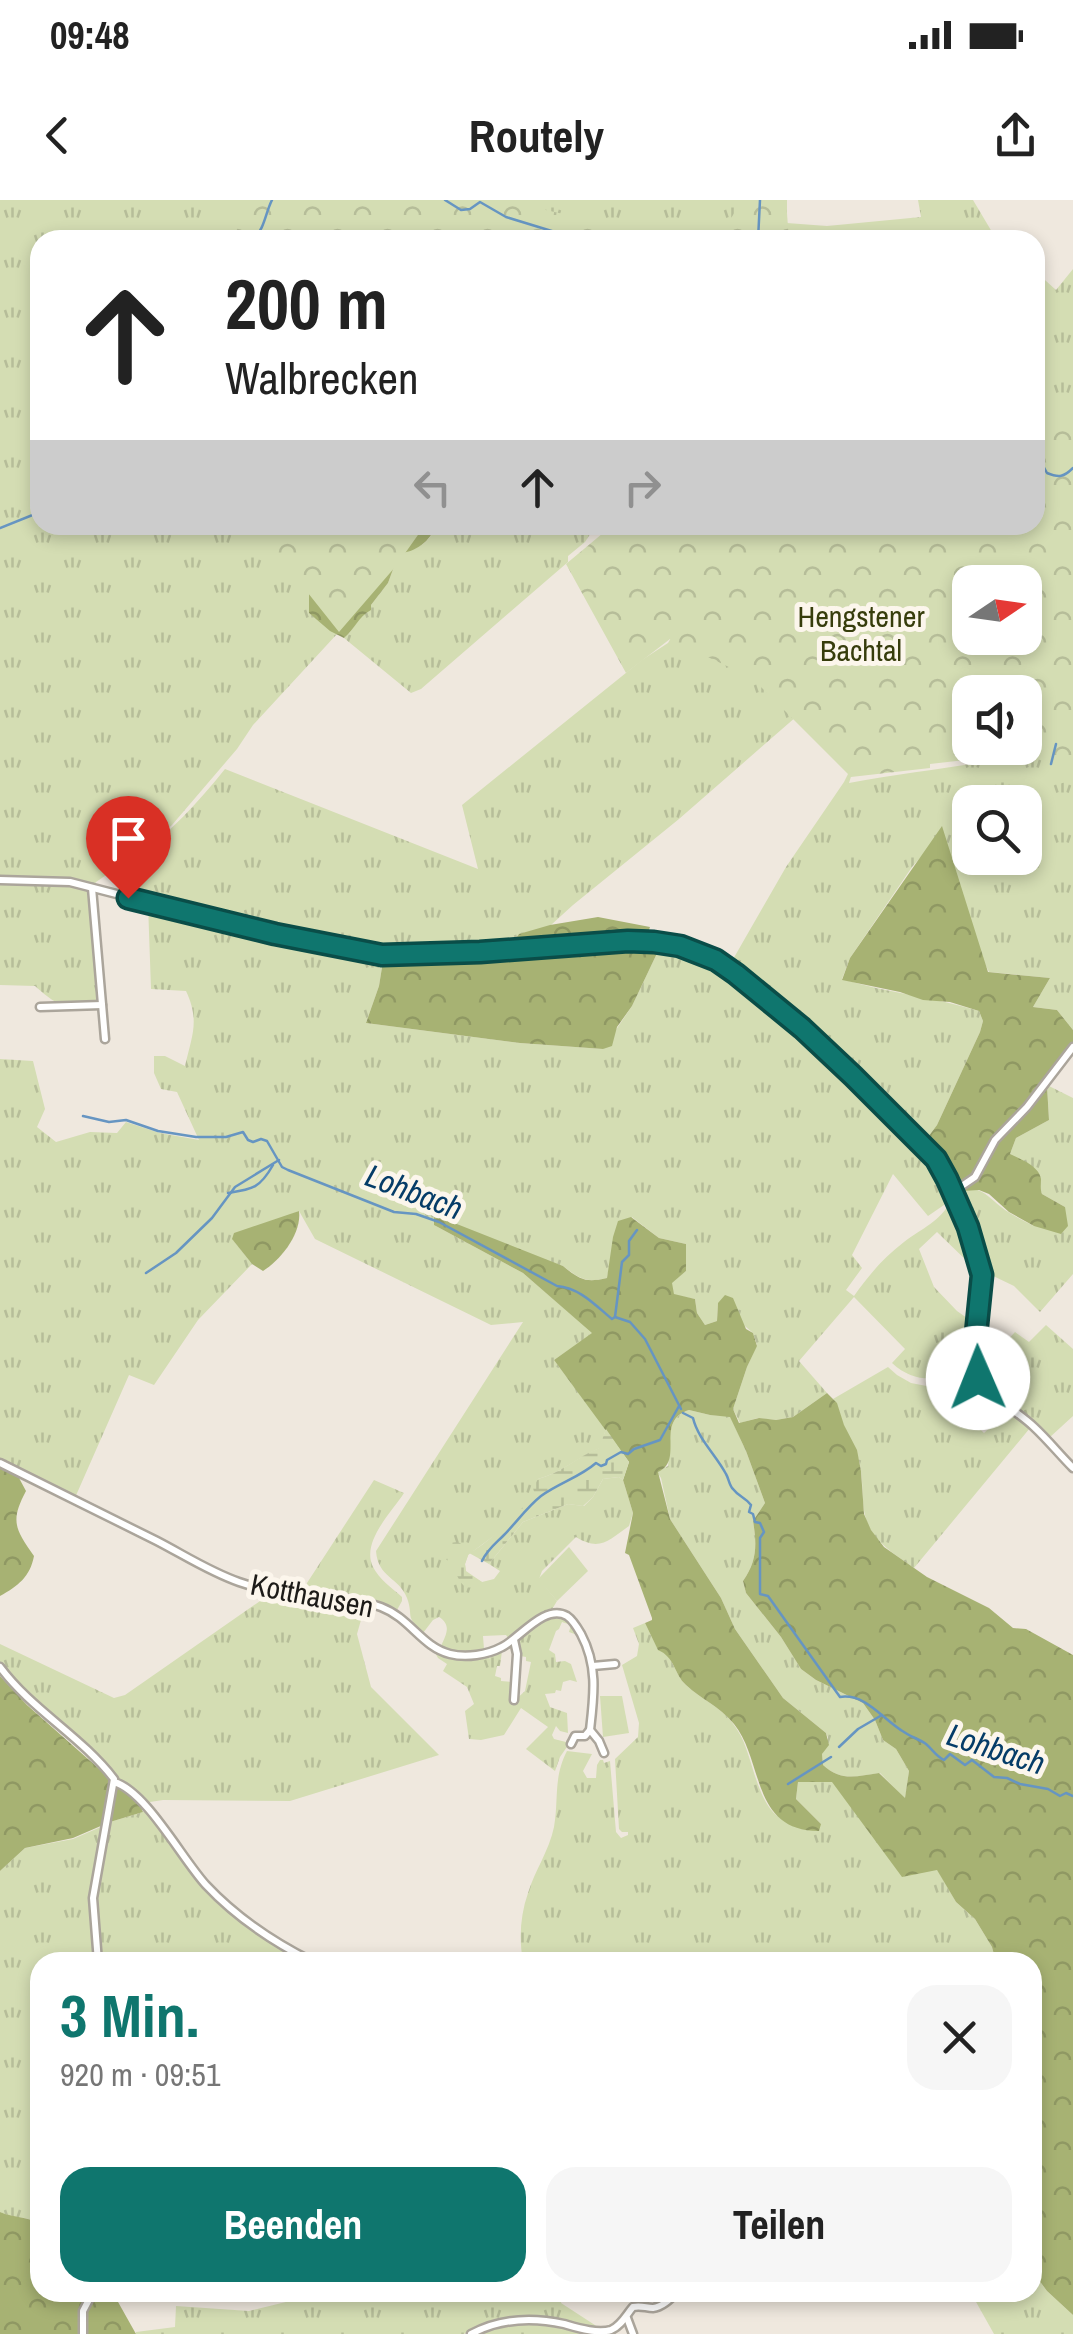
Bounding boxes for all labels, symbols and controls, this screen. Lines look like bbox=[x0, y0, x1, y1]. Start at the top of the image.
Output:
text: 09:48 bbox=[50, 10, 130, 61]
text: Routely bbox=[469, 105, 604, 166]
icon: back bbox=[30, 108, 85, 163]
icon: share bbox=[988, 108, 1043, 163]
text: 200 m bbox=[225, 257, 388, 351]
icon: ahead bbox=[60, 270, 190, 400]
text: Walbrecken bbox=[225, 347, 418, 408]
icon: left bbox=[405, 460, 460, 515]
icon: ahead bbox=[510, 460, 565, 515]
icon: right bbox=[615, 460, 670, 515]
north arrow bbox=[952, 565, 1042, 655]
map controls bbox=[952, 565, 1042, 875]
park label: Hengstener Bachtal bbox=[797, 596, 925, 670]
button: sound bbox=[952, 675, 1042, 765]
button: search bbox=[952, 785, 1042, 875]
pin bbox=[86, 796, 171, 899]
icon: arrive bbox=[101, 811, 156, 866]
water label: Lohbach bbox=[359, 1153, 469, 1230]
position arrow bbox=[926, 1326, 1030, 1430]
street label: Kotthausen bbox=[247, 1564, 377, 1627]
water label: Lohbach bbox=[942, 1713, 1051, 1785]
text: 3 Min. bbox=[60, 1975, 199, 2056]
button: close bbox=[907, 1985, 1012, 2090]
text: 920 m · 09:51 bbox=[60, 2053, 220, 2096]
button: Beenden bbox=[60, 2167, 526, 2282]
button: Teilen bbox=[546, 2167, 1012, 2282]

